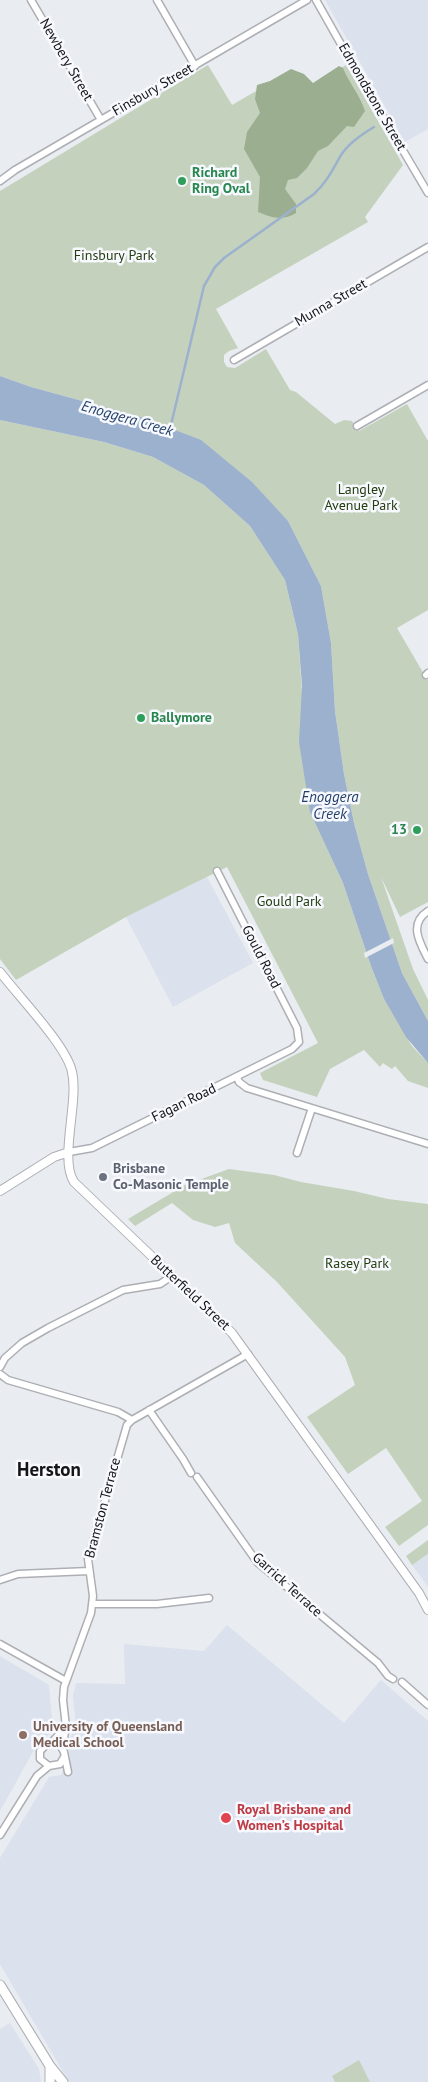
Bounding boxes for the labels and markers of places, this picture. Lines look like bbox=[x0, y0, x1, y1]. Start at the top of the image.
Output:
place label: Richard Ring Oval bbox=[192, 165, 250, 198]
marker: Richard Ring Oval bbox=[176, 175, 188, 187]
place label: Ballymore bbox=[151, 710, 212, 726]
marker: Ballymore bbox=[135, 712, 147, 724]
place label: 13 bbox=[391, 822, 407, 838]
marker: 13 bbox=[411, 824, 423, 836]
place label: Brisbane Co-Masonic Temple bbox=[113, 1161, 229, 1194]
marker: Brisbane Co-Masonic Temple bbox=[97, 1171, 109, 1183]
place label: University of Queensland Medical School bbox=[33, 1719, 182, 1751]
marker: University of Queensland Medical School bbox=[17, 1729, 29, 1741]
place label: Royal Brisbane and Women’s Hospital bbox=[237, 1802, 351, 1834]
marker: Royal Brisbane and Women’s Hospital bbox=[219, 1811, 233, 1825]

